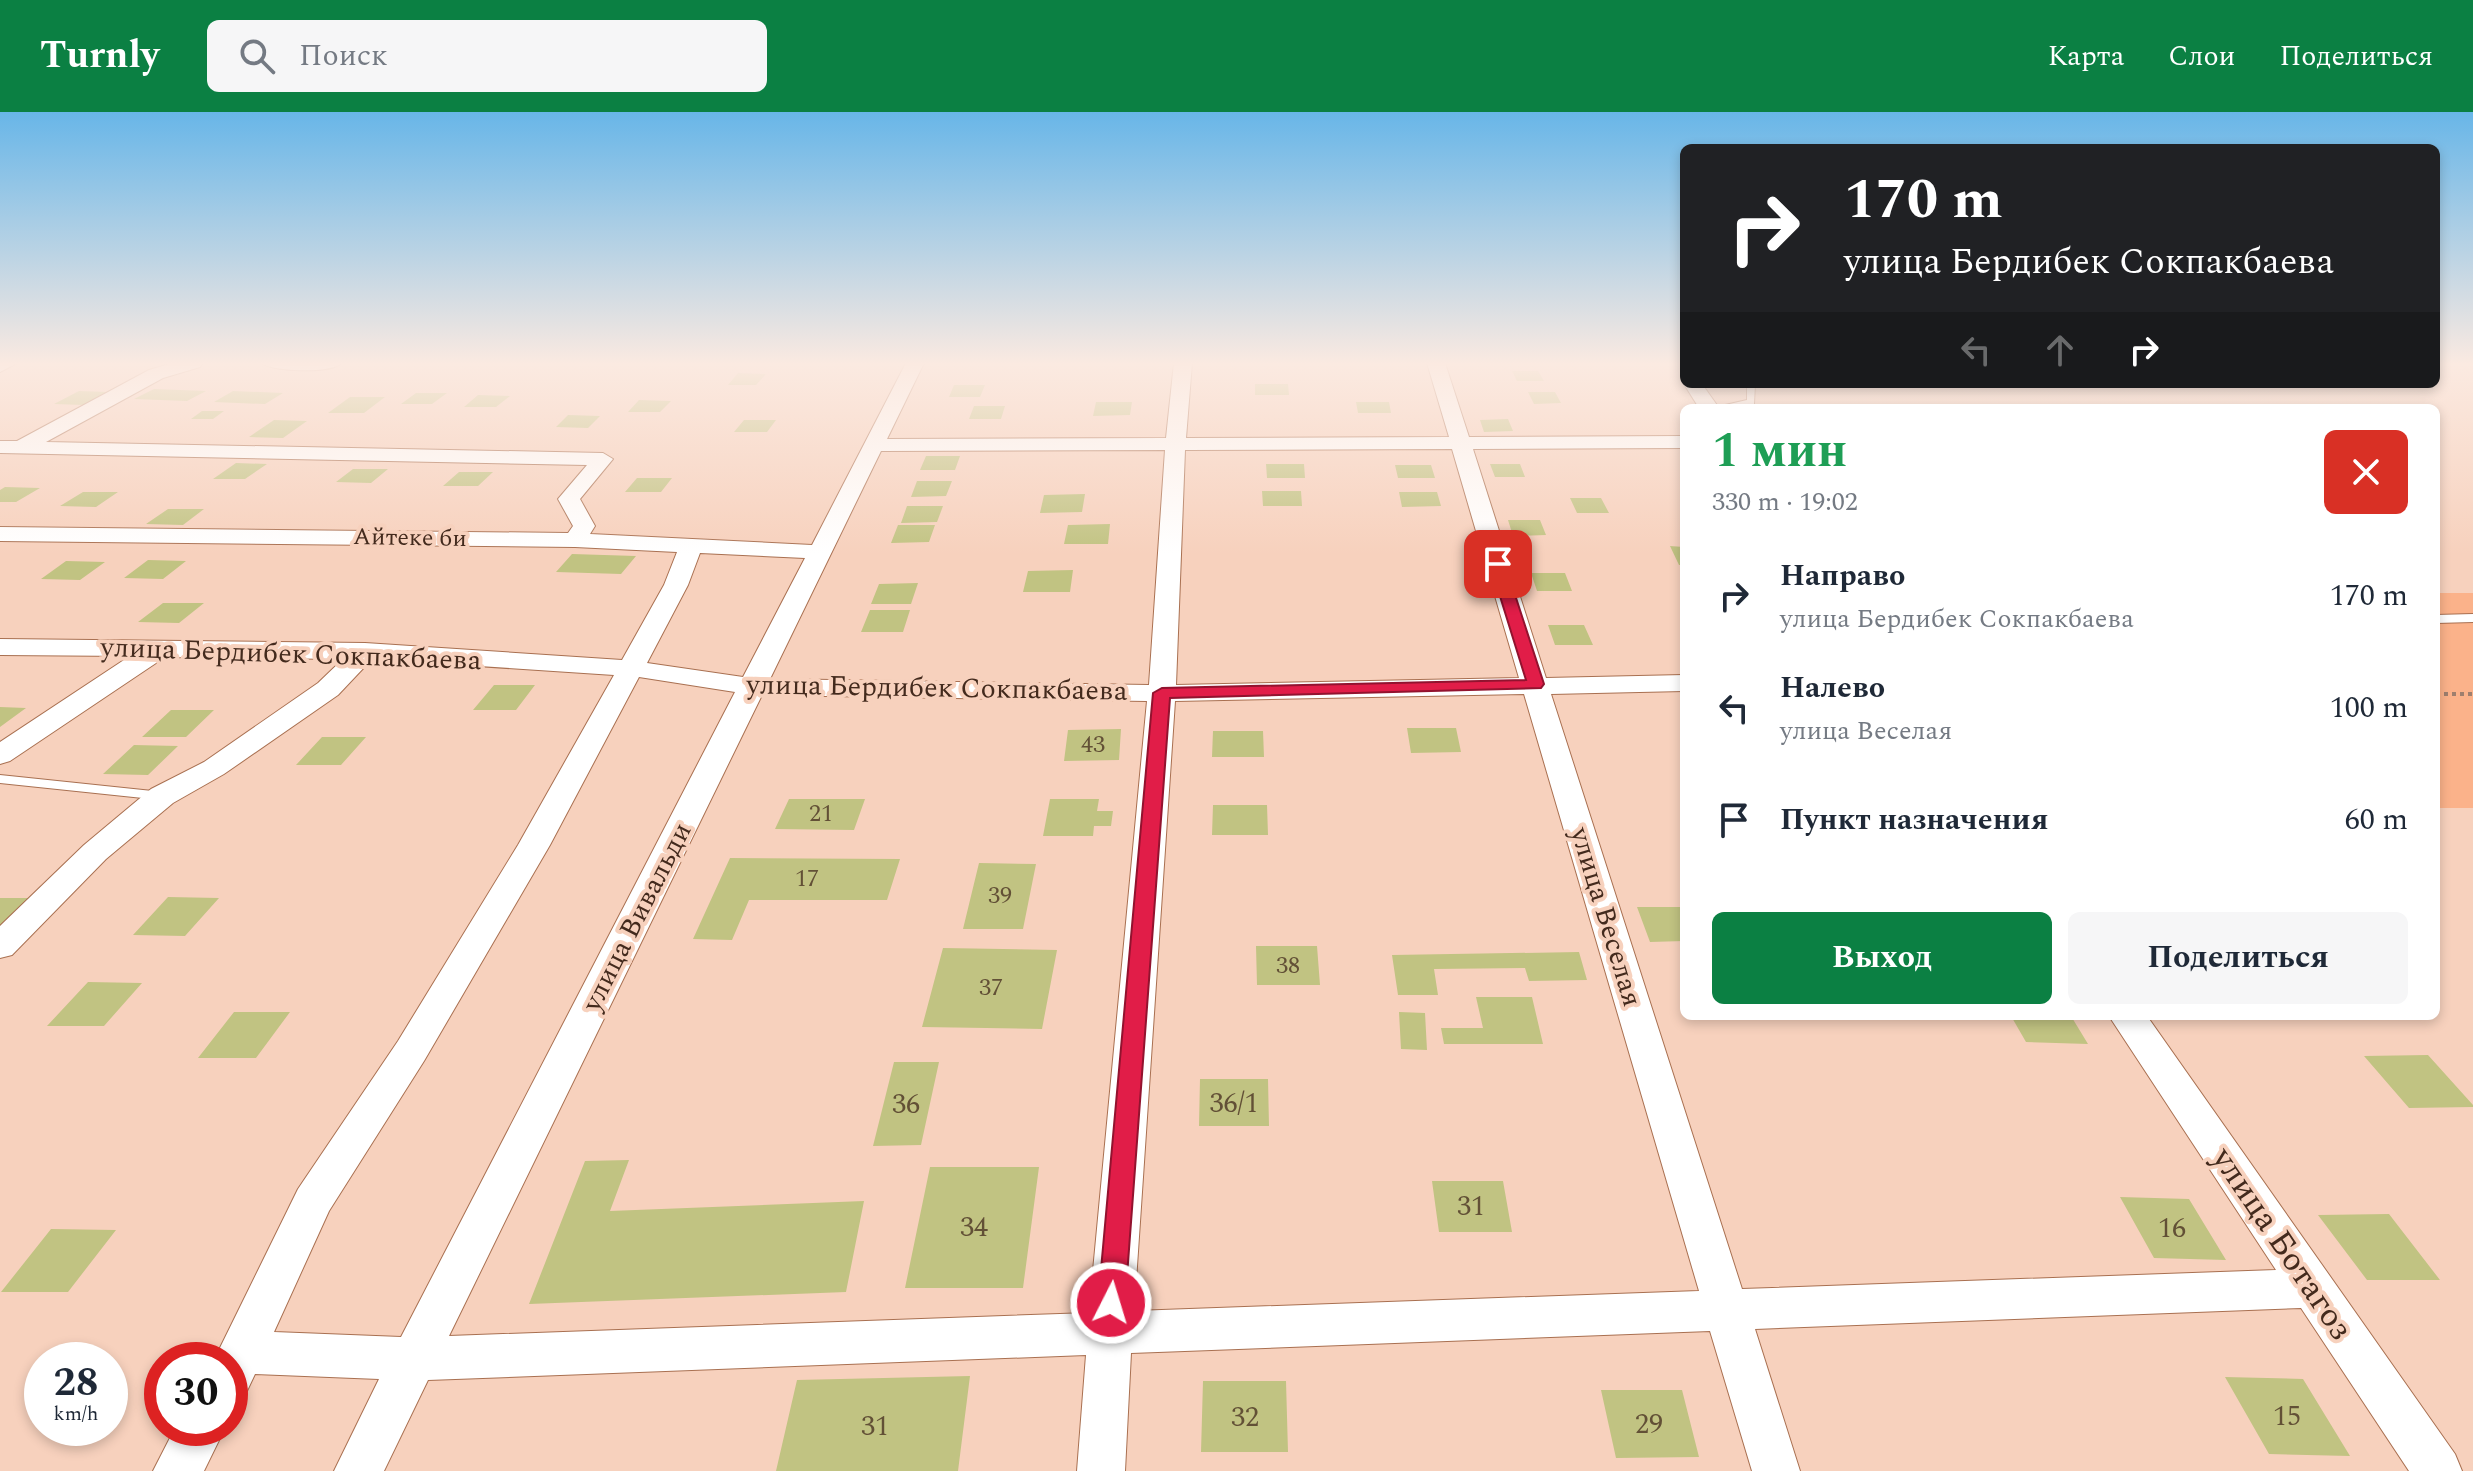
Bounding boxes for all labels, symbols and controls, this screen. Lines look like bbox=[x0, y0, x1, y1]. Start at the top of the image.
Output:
search box bbox=[207, 20, 767, 92]
text: Turnly bbox=[40, 27, 159, 85]
text: Поиск bbox=[299, 33, 388, 79]
icon: search bbox=[235, 34, 279, 78]
text: Карта bbox=[2048, 35, 2124, 78]
text: Слои bbox=[2168, 35, 2235, 78]
text: Поделиться bbox=[2279, 35, 2433, 78]
text: 170 m bbox=[1844, 158, 2003, 243]
icon: right bbox=[1712, 176, 1816, 280]
text: улица Бердибек Сокпакбаева bbox=[1844, 235, 2334, 290]
icon: left bbox=[1954, 328, 1998, 372]
icon: ahead bbox=[2038, 328, 2082, 372]
icon: right bbox=[2122, 328, 2166, 372]
text: 1 мин bbox=[1712, 415, 1847, 488]
button: close bbox=[2324, 430, 2408, 514]
text: 330 m · 19:02 bbox=[1712, 482, 1858, 522]
street label: Айтеке би bbox=[353, 519, 467, 557]
pin bbox=[1464, 530, 1532, 598]
icon: arrive bbox=[1476, 542, 1520, 586]
text: Направо bbox=[1780, 553, 1905, 599]
text: 170 m bbox=[2330, 573, 2408, 619]
icon: right bbox=[1712, 574, 1756, 618]
text: улица Бердибек Сокпакбаева bbox=[1780, 599, 2134, 639]
street label: улица Бердибек Сокпакбаева bbox=[99, 626, 482, 682]
street label: улица Бердибек Сокпакбаева bbox=[745, 663, 1128, 713]
text: Налево bbox=[1780, 665, 1885, 711]
text: 100 m bbox=[2330, 685, 2408, 731]
icon: left bbox=[1712, 686, 1756, 730]
text: улица Веселая bbox=[1780, 711, 1952, 751]
house number: 43 bbox=[1081, 727, 1105, 763]
house number: 21 bbox=[809, 796, 833, 832]
text: Пункт назначения bbox=[1780, 797, 2048, 843]
text: 60 m bbox=[2345, 797, 2408, 843]
icon: arrive bbox=[1712, 798, 1756, 842]
street label: улица Вивальди bbox=[570, 815, 703, 1020]
street label: улица Веселая bbox=[1558, 821, 1654, 1012]
house number: 17 bbox=[795, 861, 819, 897]
house number: 39 bbox=[988, 878, 1012, 914]
button: Выход bbox=[1712, 912, 2052, 1004]
button: Поделиться bbox=[2068, 912, 2408, 1004]
house number: 38 bbox=[1276, 948, 1300, 984]
house number: 37 bbox=[979, 970, 1003, 1006]
house number: 36/1 bbox=[1209, 1082, 1259, 1125]
house number: 36 bbox=[892, 1083, 920, 1126]
street label: улица Ботагоз bbox=[2197, 1136, 2366, 1351]
house number: 31 bbox=[1457, 1185, 1485, 1228]
house number: 34 bbox=[960, 1206, 988, 1249]
house number: 16 bbox=[2158, 1207, 2186, 1250]
position arrow bbox=[1069, 1261, 1153, 1345]
speed limit sign: 30 bbox=[144, 1342, 248, 1446]
text: 28 bbox=[54, 1353, 98, 1414]
house number: 15 bbox=[2273, 1395, 2301, 1438]
house number: 32 bbox=[1231, 1396, 1259, 1439]
text: km/h bbox=[54, 1399, 99, 1429]
house number: 29 bbox=[1635, 1403, 1663, 1446]
house number: 31 bbox=[861, 1405, 889, 1448]

